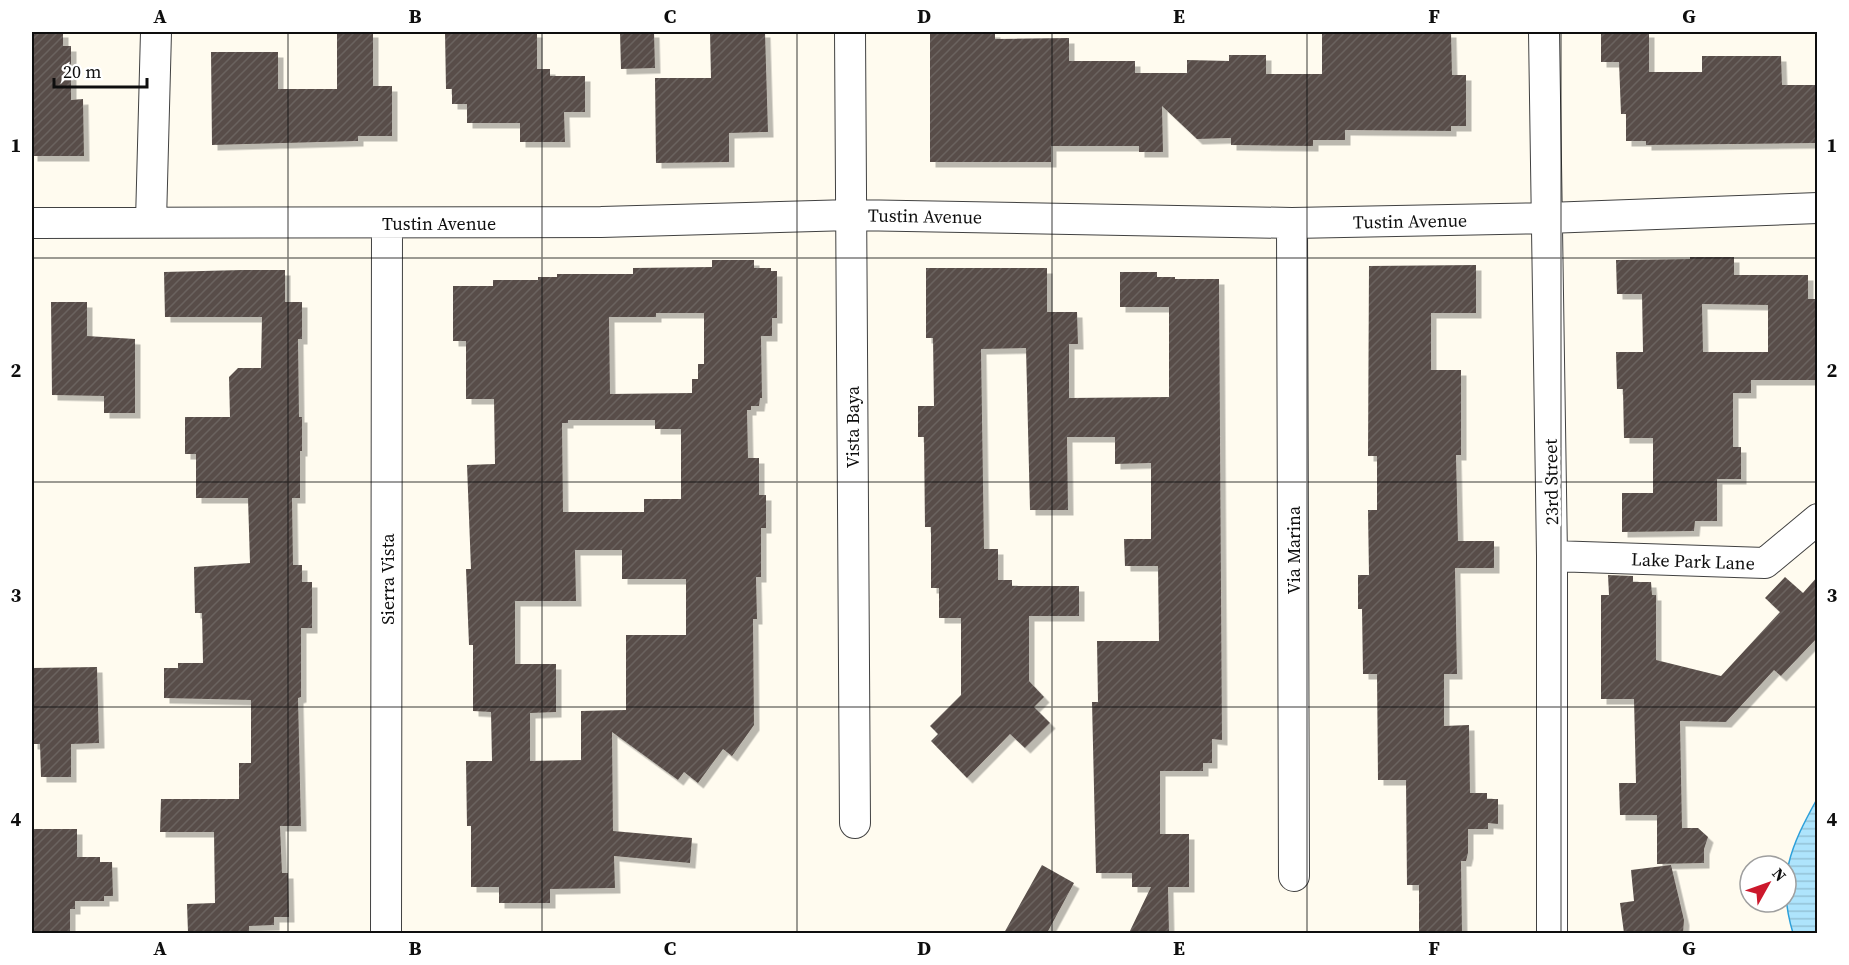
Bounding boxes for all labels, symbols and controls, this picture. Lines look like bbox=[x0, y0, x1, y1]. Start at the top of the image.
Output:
text: A bbox=[153, 2, 167, 30]
text: B bbox=[408, 2, 422, 30]
text: C bbox=[664, 2, 676, 30]
text: D bbox=[917, 2, 931, 30]
text: E bbox=[1173, 2, 1185, 30]
text: F bbox=[1428, 2, 1440, 30]
text: G bbox=[1682, 2, 1696, 30]
scale bar bbox=[54, 51, 147, 89]
text: 20 m bbox=[63, 59, 101, 84]
text: 1 bbox=[11, 131, 21, 159]
text: 1 bbox=[1827, 131, 1837, 159]
street label: Tustin Avenue bbox=[868, 203, 982, 229]
street label: Tustin Avenue bbox=[1353, 208, 1467, 234]
street label: Tustin Avenue bbox=[382, 211, 496, 236]
text: 2 bbox=[11, 356, 22, 384]
text: 2 bbox=[1827, 356, 1838, 384]
street label: Vista Baya bbox=[840, 385, 865, 468]
street label: 23rd Street bbox=[1538, 438, 1564, 525]
street label: Via Marina bbox=[1281, 505, 1306, 594]
street label: Sierra Vista bbox=[375, 532, 400, 625]
street label: Lake Park Lane bbox=[1631, 546, 1755, 576]
text: 3 bbox=[11, 581, 22, 609]
text: 3 bbox=[1827, 581, 1838, 609]
text: 4 bbox=[11, 805, 22, 833]
text: 4 bbox=[1827, 805, 1838, 833]
north arrow bbox=[1738, 854, 1798, 914]
text: N bbox=[1767, 863, 1792, 886]
text: A bbox=[153, 934, 167, 962]
text: B bbox=[408, 934, 422, 962]
text: C bbox=[664, 934, 676, 962]
text: D bbox=[917, 934, 931, 962]
text: E bbox=[1173, 934, 1185, 962]
text: F bbox=[1428, 934, 1440, 962]
text: G bbox=[1682, 934, 1696, 962]

